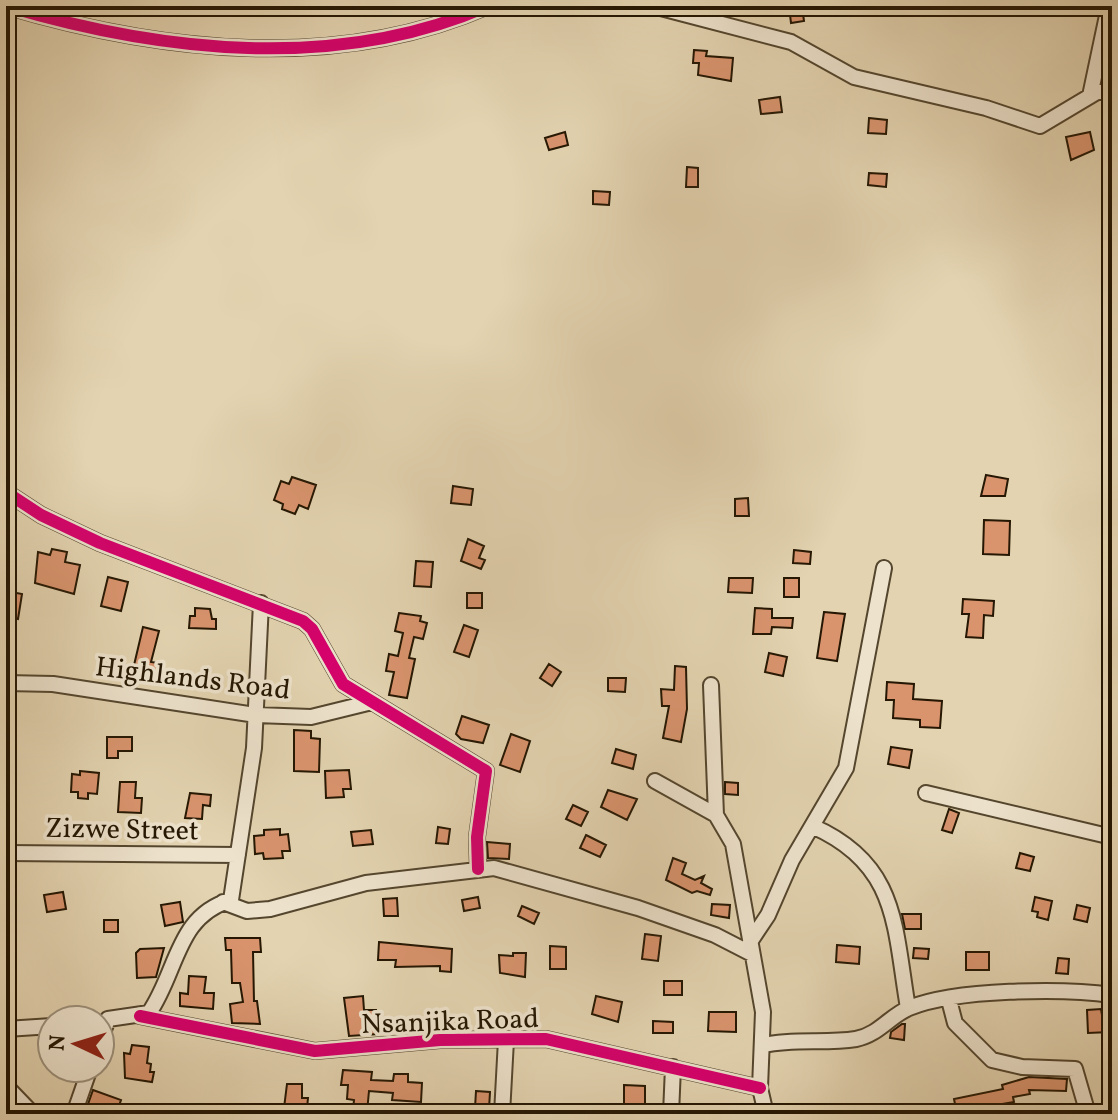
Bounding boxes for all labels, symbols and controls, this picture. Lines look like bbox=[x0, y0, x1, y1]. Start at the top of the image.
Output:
street label: Highlands Road bbox=[93, 648, 292, 711]
street label: Zizwe Street bbox=[45, 810, 199, 851]
street label: Nsanjika Road bbox=[361, 1000, 540, 1045]
north arrow bbox=[36, 1004, 116, 1084]
text: N bbox=[43, 1034, 75, 1052]

